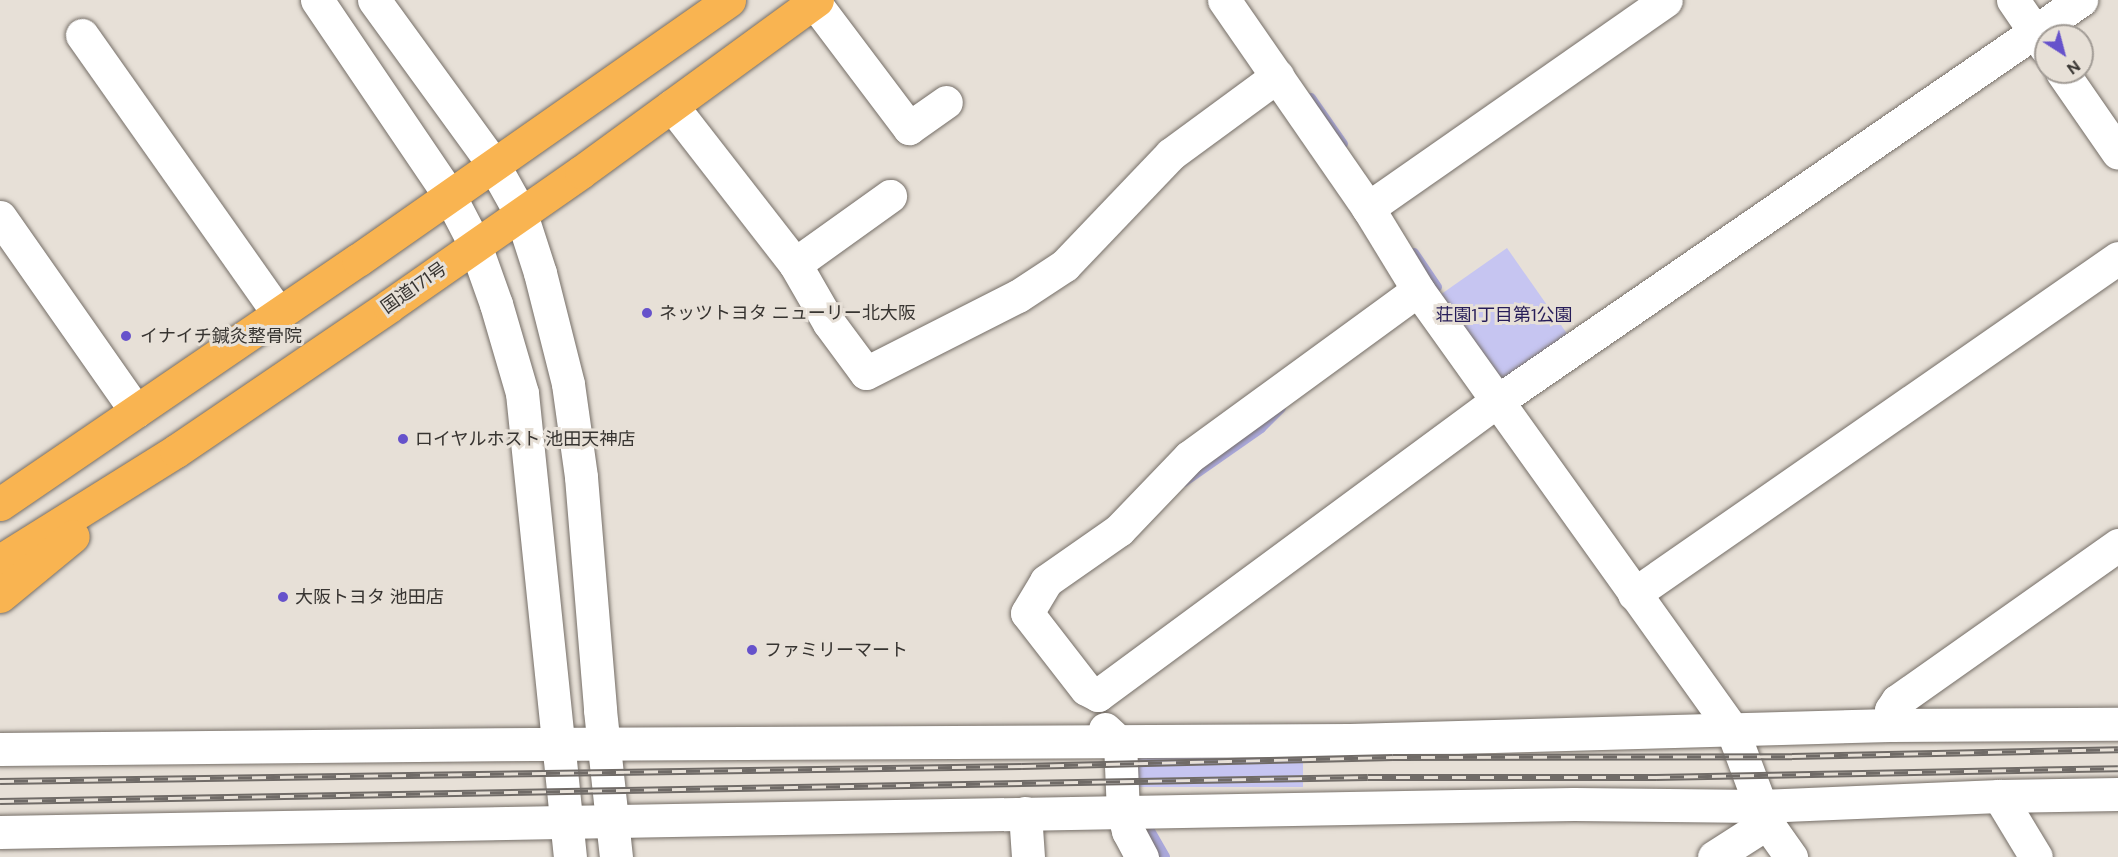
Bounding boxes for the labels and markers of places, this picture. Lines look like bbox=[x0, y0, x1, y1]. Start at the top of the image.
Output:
place label: ネッツトヨタ ニューリー北大阪 bbox=[659, 302, 916, 324]
marker: ネッツトヨタ ニューリー北大阪 bbox=[640, 306, 654, 320]
place label: イナイチ鍼灸整骨院 bbox=[140, 325, 302, 347]
marker: イナイチ鍼灸整骨院 bbox=[117, 327, 135, 345]
place label: ロイヤルホスト 池田天神店 bbox=[415, 428, 636, 450]
marker: ロイヤルホスト 池田天神店 bbox=[396, 432, 410, 446]
place label: 大阪トヨタ 池田店 bbox=[295, 586, 444, 608]
marker: 大阪トヨタ 池田店 bbox=[276, 590, 290, 604]
place label: ファミリーマート bbox=[764, 639, 908, 661]
marker: ファミリーマート bbox=[745, 643, 759, 657]

